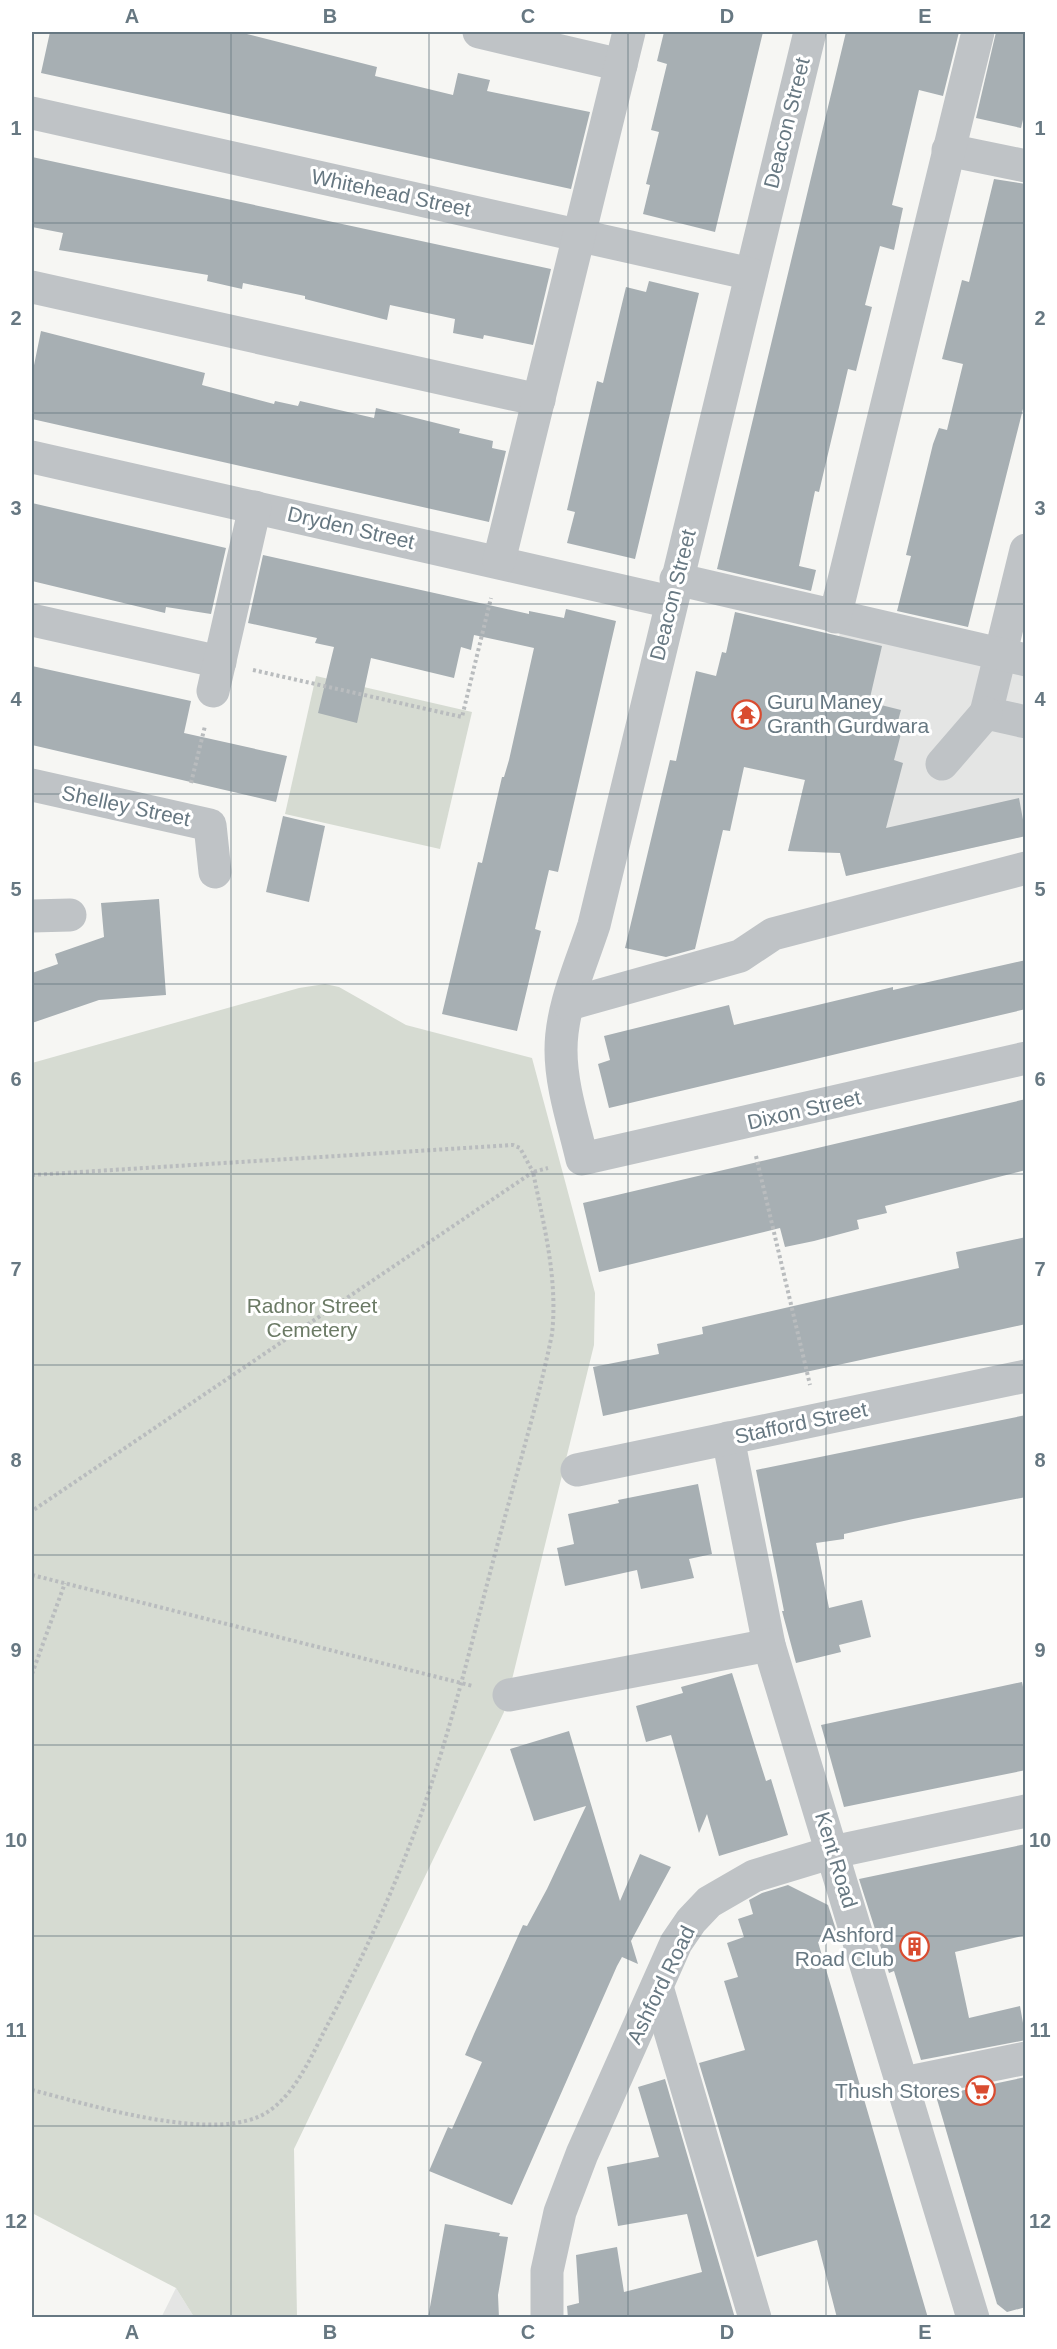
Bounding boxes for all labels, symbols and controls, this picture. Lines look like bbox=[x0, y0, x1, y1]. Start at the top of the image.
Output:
text: A bbox=[125, 5, 139, 27]
text: B bbox=[323, 5, 337, 27]
text: C bbox=[521, 5, 535, 27]
text: D bbox=[720, 5, 734, 27]
text: E bbox=[918, 5, 932, 27]
street label: Deacon Street bbox=[759, 55, 814, 191]
text: 1 bbox=[10, 117, 22, 139]
text: 1 bbox=[1034, 117, 1046, 139]
street label: Whitehead Street bbox=[309, 164, 473, 221]
text: 2 bbox=[10, 307, 22, 329]
text: 2 bbox=[1034, 307, 1046, 329]
text: 3 bbox=[10, 497, 22, 519]
text: 3 bbox=[1034, 497, 1046, 519]
street label: Dryden Street bbox=[285, 502, 417, 553]
street label: Deacon Street bbox=[645, 527, 700, 663]
text: 4 bbox=[10, 688, 22, 710]
text: 4 bbox=[1034, 688, 1046, 710]
place label: Guru Maney Granth Gurdwara bbox=[767, 690, 930, 737]
temple icon: Guru Maney Granth Gurdwara bbox=[730, 698, 762, 730]
street label: Shelley Street bbox=[60, 781, 193, 830]
text: 5 bbox=[10, 878, 22, 900]
text: 5 bbox=[1034, 878, 1046, 900]
text: 6 bbox=[10, 1068, 22, 1090]
text: 6 bbox=[1034, 1068, 1046, 1090]
street label: Dixon Street bbox=[745, 1085, 863, 1134]
text: 7 bbox=[10, 1258, 22, 1280]
text: 7 bbox=[1034, 1258, 1046, 1280]
park label: Radnor Street Cemetery bbox=[247, 1294, 378, 1341]
street label: Stafford Street bbox=[732, 1397, 869, 1448]
text: 8 bbox=[10, 1449, 22, 1471]
text: 8 bbox=[1034, 1449, 1046, 1471]
text: 9 bbox=[10, 1639, 22, 1661]
text: 9 bbox=[1034, 1639, 1046, 1661]
street label: Kent Road bbox=[811, 1809, 862, 1911]
text: 10 bbox=[5, 1829, 27, 1851]
text: 10 bbox=[1029, 1829, 1051, 1851]
street label: Ashford Road bbox=[622, 1922, 699, 2048]
place label: Ashford Road Club bbox=[795, 1923, 894, 1970]
building icon: Ashford Road Club bbox=[899, 1931, 931, 1963]
text: 11 bbox=[5, 2019, 27, 2041]
text: 11 bbox=[1029, 2019, 1051, 2041]
supermarket icon: Thush Stores bbox=[965, 2075, 997, 2107]
place label: Thush Stores bbox=[835, 2079, 960, 2102]
text: 12 bbox=[5, 2210, 27, 2232]
text: 12 bbox=[1029, 2210, 1051, 2232]
text: A bbox=[125, 2321, 139, 2343]
text: B bbox=[323, 2321, 337, 2343]
text: C bbox=[521, 2321, 535, 2343]
text: D bbox=[720, 2321, 734, 2343]
text: E bbox=[918, 2321, 932, 2343]

